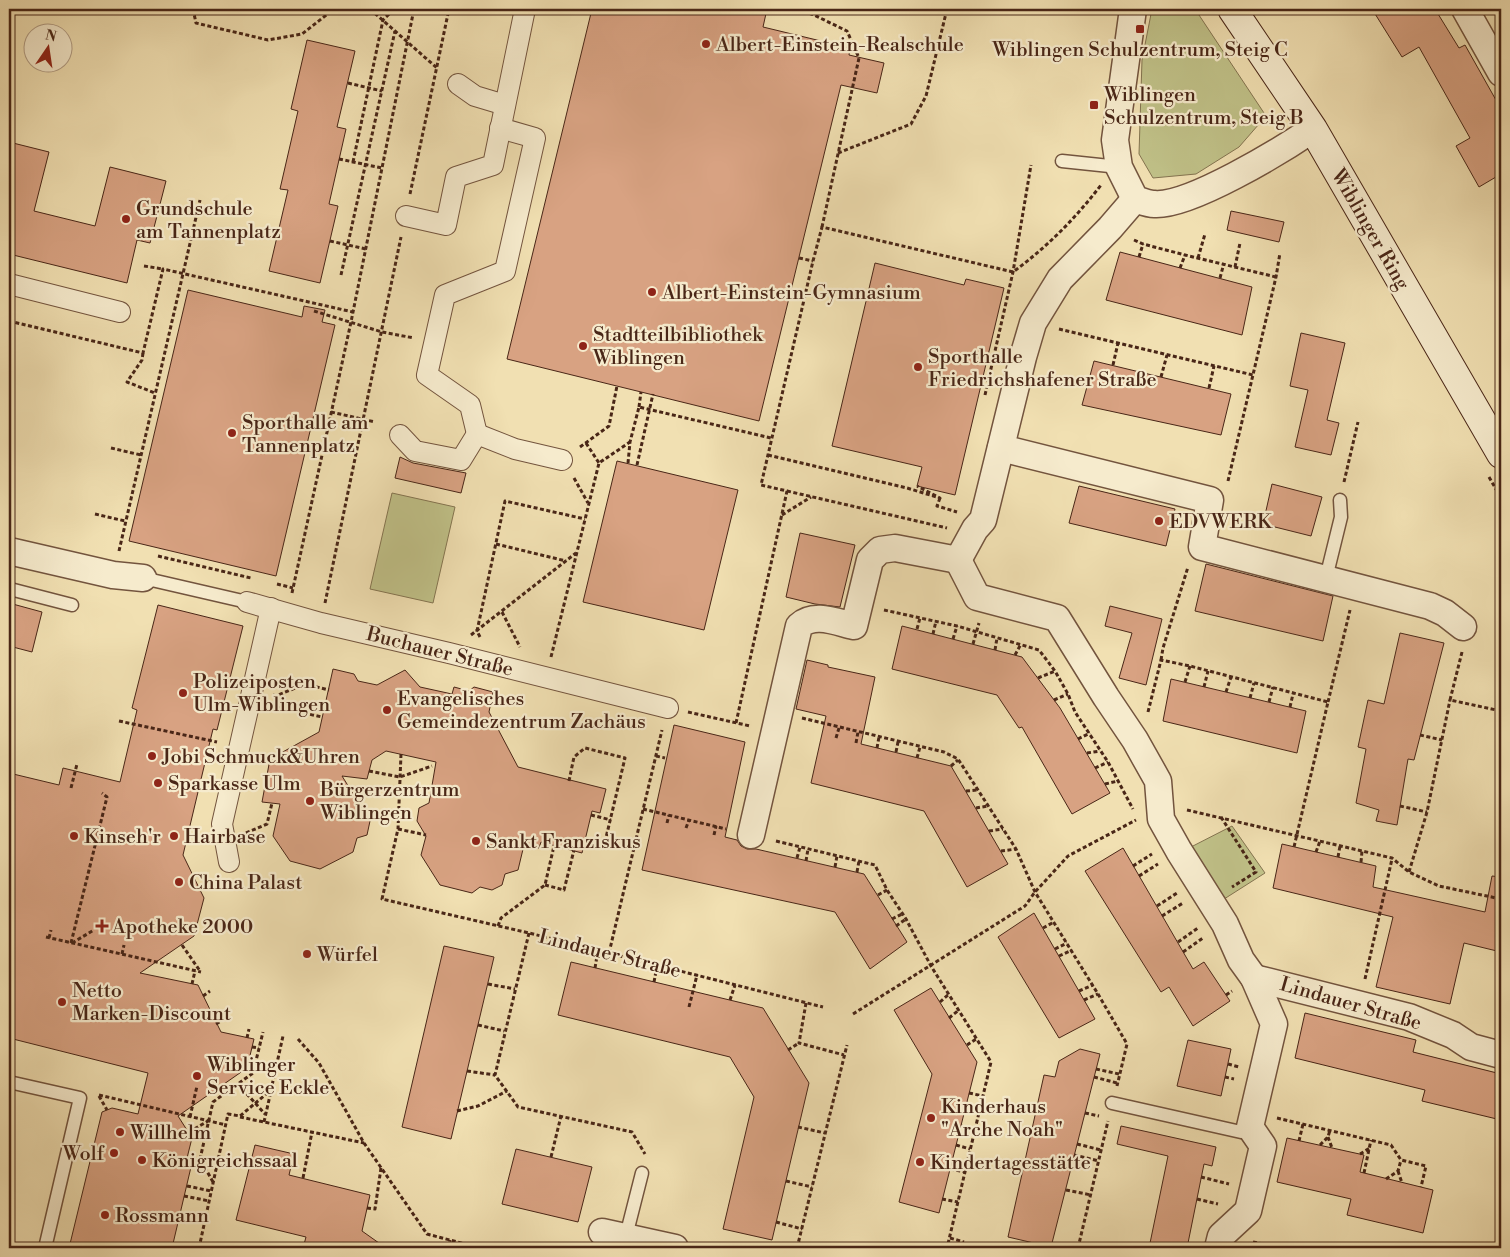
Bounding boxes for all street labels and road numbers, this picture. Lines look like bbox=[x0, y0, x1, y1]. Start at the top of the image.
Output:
street label: Wiblinger Ring bbox=[1324, 164, 1415, 295]
street label: Buchauer Straße bbox=[363, 622, 516, 683]
street label: Lindauer Straße bbox=[536, 925, 684, 984]
street label: Lindauer Straße bbox=[1277, 972, 1424, 1037]

